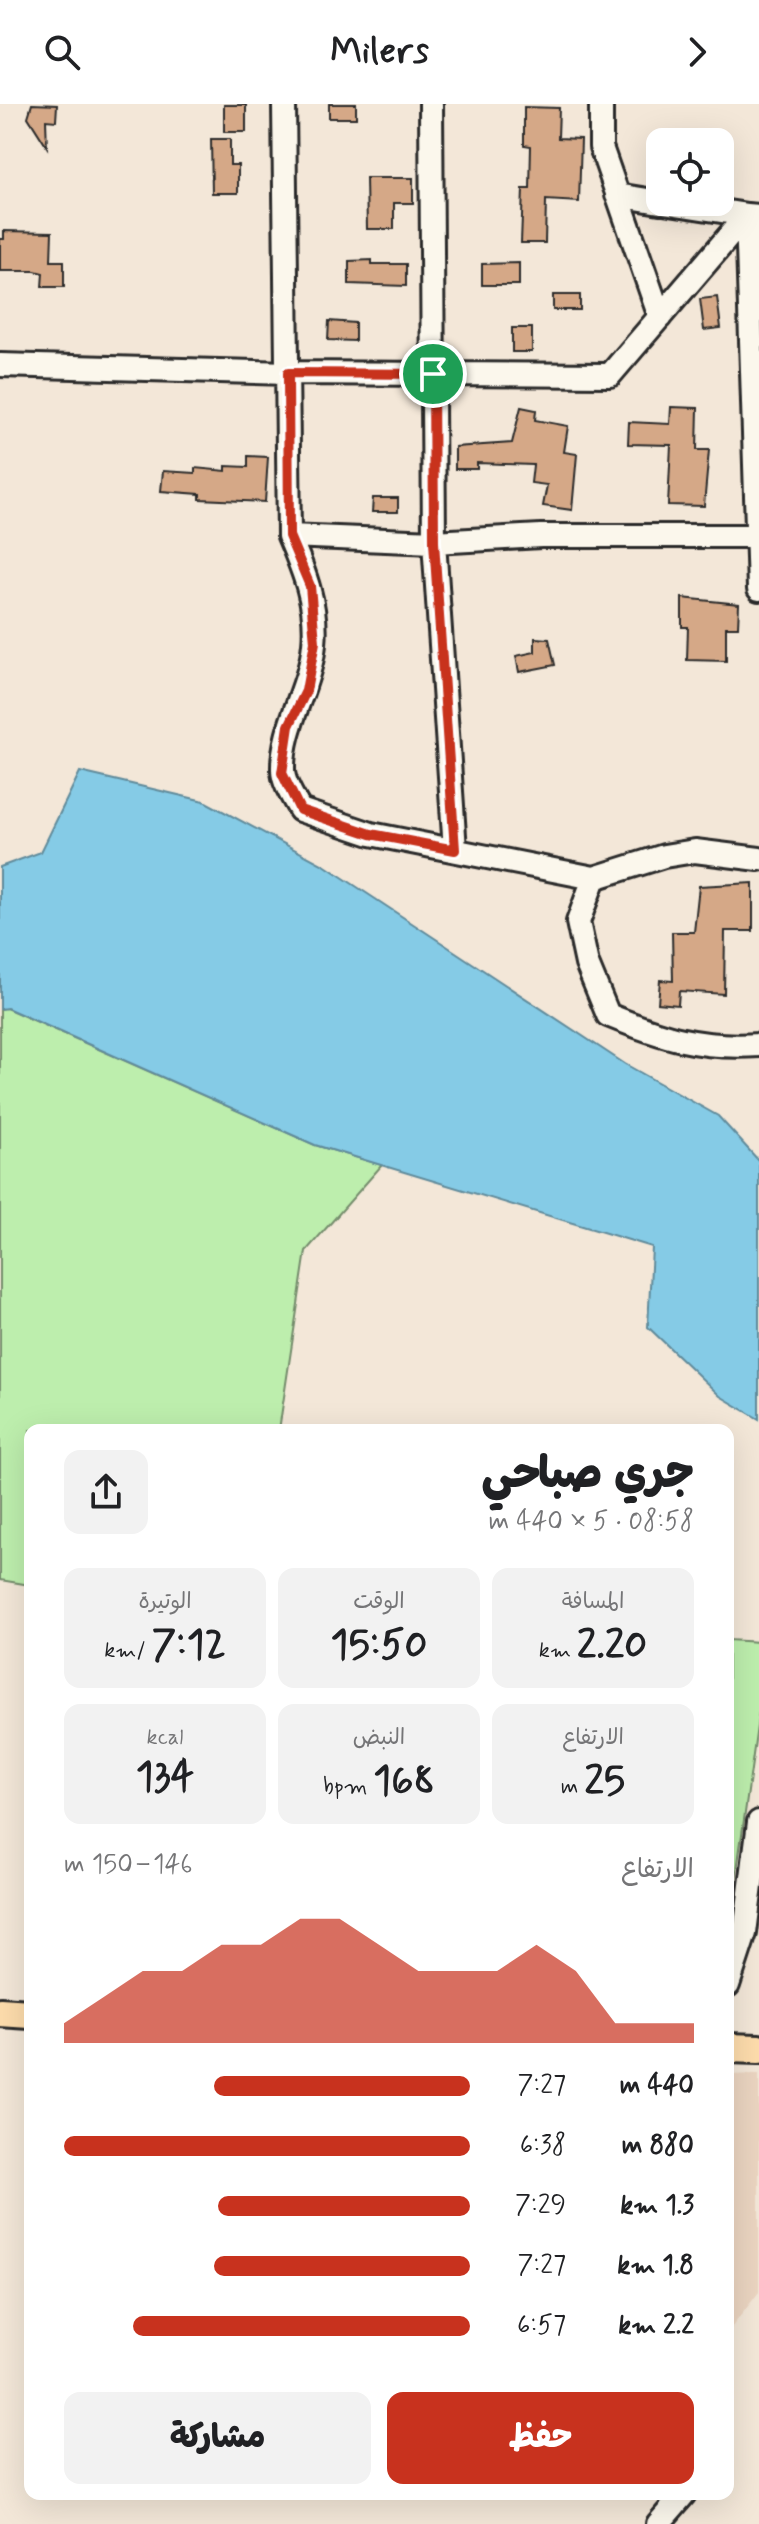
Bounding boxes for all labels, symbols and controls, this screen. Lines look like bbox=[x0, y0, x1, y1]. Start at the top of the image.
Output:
text: Milers bbox=[330, 29, 429, 76]
icon: search bbox=[40, 30, 84, 74]
icon: forward bbox=[675, 30, 719, 74]
map controls bbox=[646, 128, 734, 216]
button: locate bbox=[646, 128, 734, 216]
pin bbox=[399, 340, 467, 408]
icon: arrive bbox=[411, 352, 455, 396]
text: جري صباحي bbox=[481, 1446, 694, 1504]
button: share bbox=[64, 1450, 148, 1534]
text: 08:58 · 5 × 440 m bbox=[489, 1505, 694, 1539]
text: الوتيرة bbox=[138, 1588, 192, 1616]
text: الوقت bbox=[353, 1588, 405, 1616]
text: المسافة bbox=[562, 1588, 624, 1616]
text: 7:12 bbox=[152, 1620, 226, 1672]
text: 15:50 bbox=[331, 1620, 427, 1672]
text: 2.20 bbox=[577, 1620, 647, 1672]
text: /km bbox=[104, 1637, 152, 1665]
text: km bbox=[539, 1637, 577, 1665]
text: kcal bbox=[147, 1724, 183, 1752]
text: النبض bbox=[353, 1724, 405, 1752]
text: الارتفاع bbox=[562, 1724, 624, 1752]
text: 134 bbox=[136, 1752, 194, 1804]
text: 168 bbox=[373, 1756, 435, 1808]
text: 25 bbox=[584, 1756, 625, 1808]
text: bpm bbox=[323, 1773, 373, 1801]
text: m bbox=[561, 1773, 584, 1801]
text: 146–150 m bbox=[64, 1848, 193, 1882]
text: الارتفاع bbox=[621, 1853, 694, 1887]
text: 7:27 bbox=[517, 2069, 566, 2103]
text: 440 m bbox=[620, 2069, 694, 2103]
text: 6:38 bbox=[520, 2129, 566, 2163]
text: 880 m bbox=[622, 2129, 694, 2163]
text: 7:29 bbox=[515, 2189, 566, 2223]
text: 1.3 km bbox=[620, 2189, 694, 2223]
text: 7:27 bbox=[517, 2249, 566, 2283]
text: 1.8 km bbox=[617, 2249, 694, 2283]
text: 6:57 bbox=[517, 2309, 566, 2343]
text: 2.2 km bbox=[618, 2309, 694, 2343]
button: مشاركة bbox=[64, 2392, 371, 2484]
button: حفظ bbox=[387, 2392, 694, 2484]

